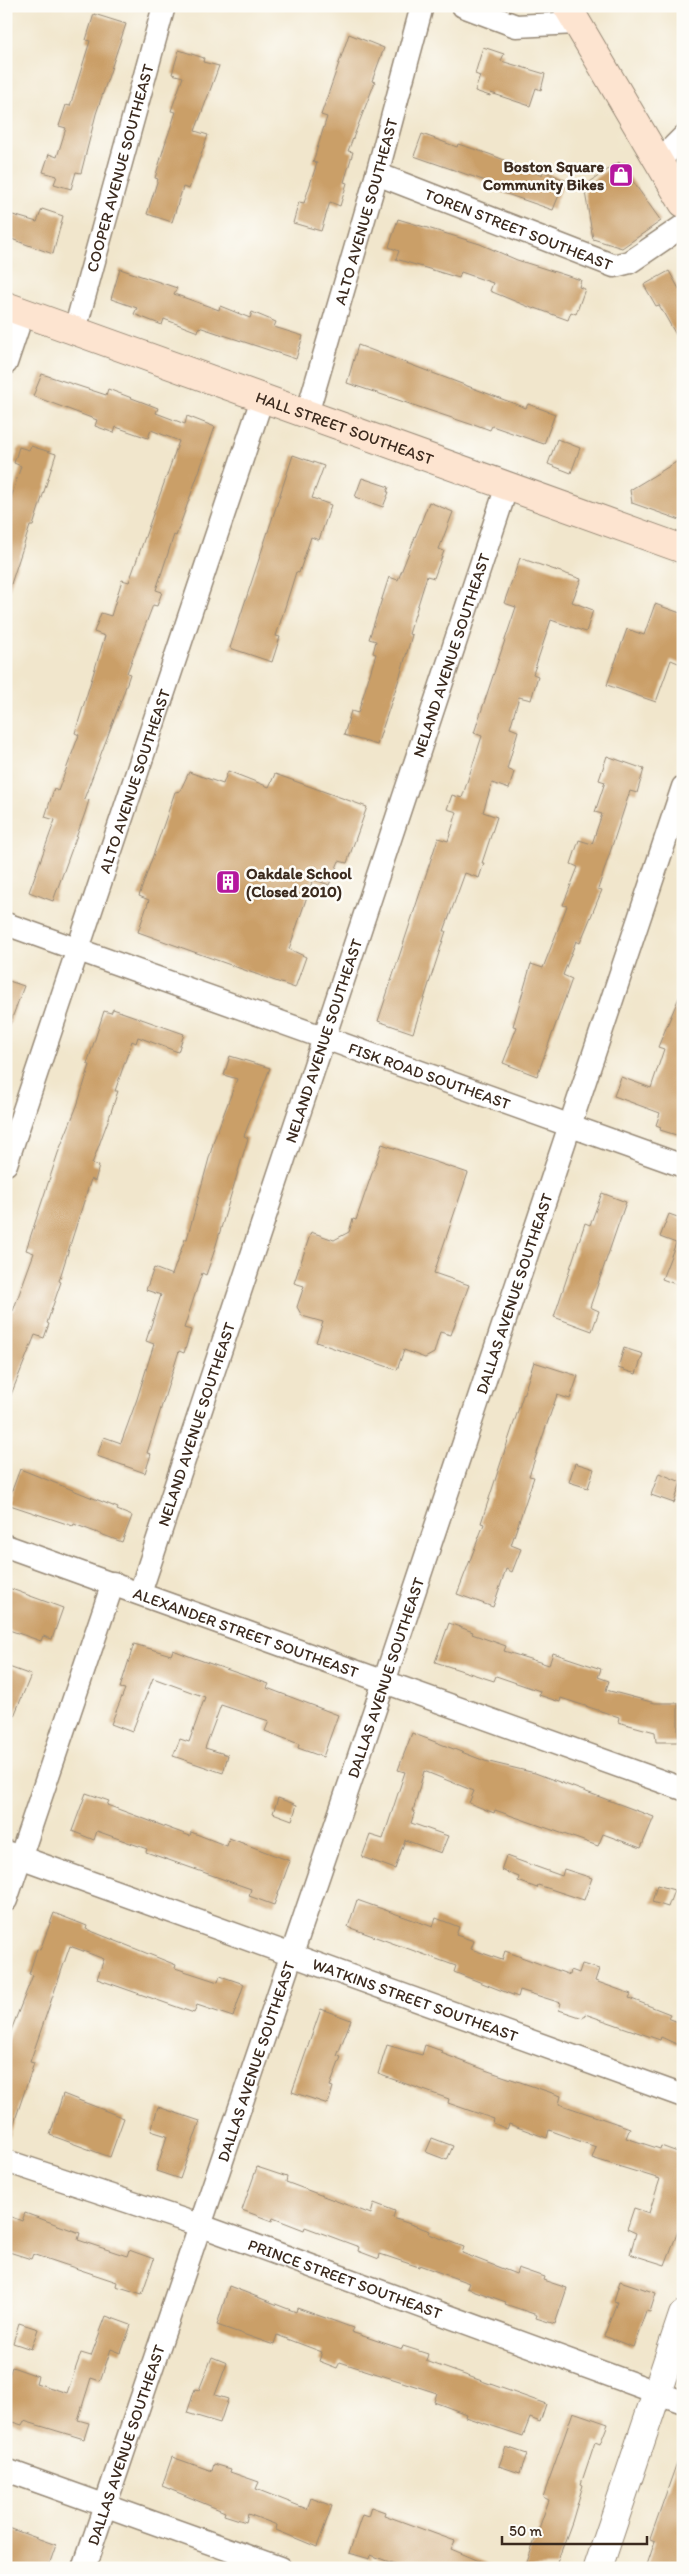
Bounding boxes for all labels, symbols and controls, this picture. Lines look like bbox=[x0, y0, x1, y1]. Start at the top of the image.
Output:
street label: COOPER AVENUE SOUTHEAST bbox=[82, 62, 158, 274]
street label: ALTO AVENUE SOUTHEAST bbox=[330, 116, 402, 307]
place label: Boston Square Community Bikes bbox=[483, 157, 604, 195]
shop icon: Boston Square Community Bikes bbox=[608, 162, 634, 188]
street label: TOREN STREET SOUTHEAST bbox=[422, 184, 615, 275]
street label: HALL STREET SOUTHEAST bbox=[253, 387, 436, 469]
street label: NELAND AVENUE SOUTHEAST bbox=[409, 551, 494, 760]
street label: ALTO AVENUE SOUTHEAST bbox=[95, 686, 174, 876]
place label: Oakdale School (Closed 2010) bbox=[246, 864, 352, 902]
building icon: Oakdale School (Closed 2010) bbox=[215, 869, 241, 895]
street label: NELAND AVENUE SOUTHEAST bbox=[281, 936, 366, 1145]
street label: FISK ROAD SOUTHEAST bbox=[346, 1038, 513, 1114]
street label: DALLAS AVENUE SOUTHEAST bbox=[472, 1191, 557, 1397]
street label: NELAND AVENUE SOUTHEAST bbox=[154, 1320, 239, 1529]
street label: DALLAS AVENUE SOUTHEAST bbox=[343, 1575, 428, 1781]
street label: ALEXANDER STREET SOUTHEAST bbox=[131, 1584, 361, 1682]
street label: WATKINS STREET SOUTHEAST bbox=[310, 1954, 521, 2046]
street label: DALLAS AVENUE SOUTHEAST bbox=[213, 1959, 299, 2164]
street label: PRINCE STREET SOUTHEAST bbox=[245, 2235, 445, 2323]
street label: DALLAS AVENUE SOUTHEAST bbox=[83, 2342, 169, 2548]
scale bar bbox=[502, 2514, 646, 2546]
text: 50 m bbox=[509, 2522, 542, 2540]

